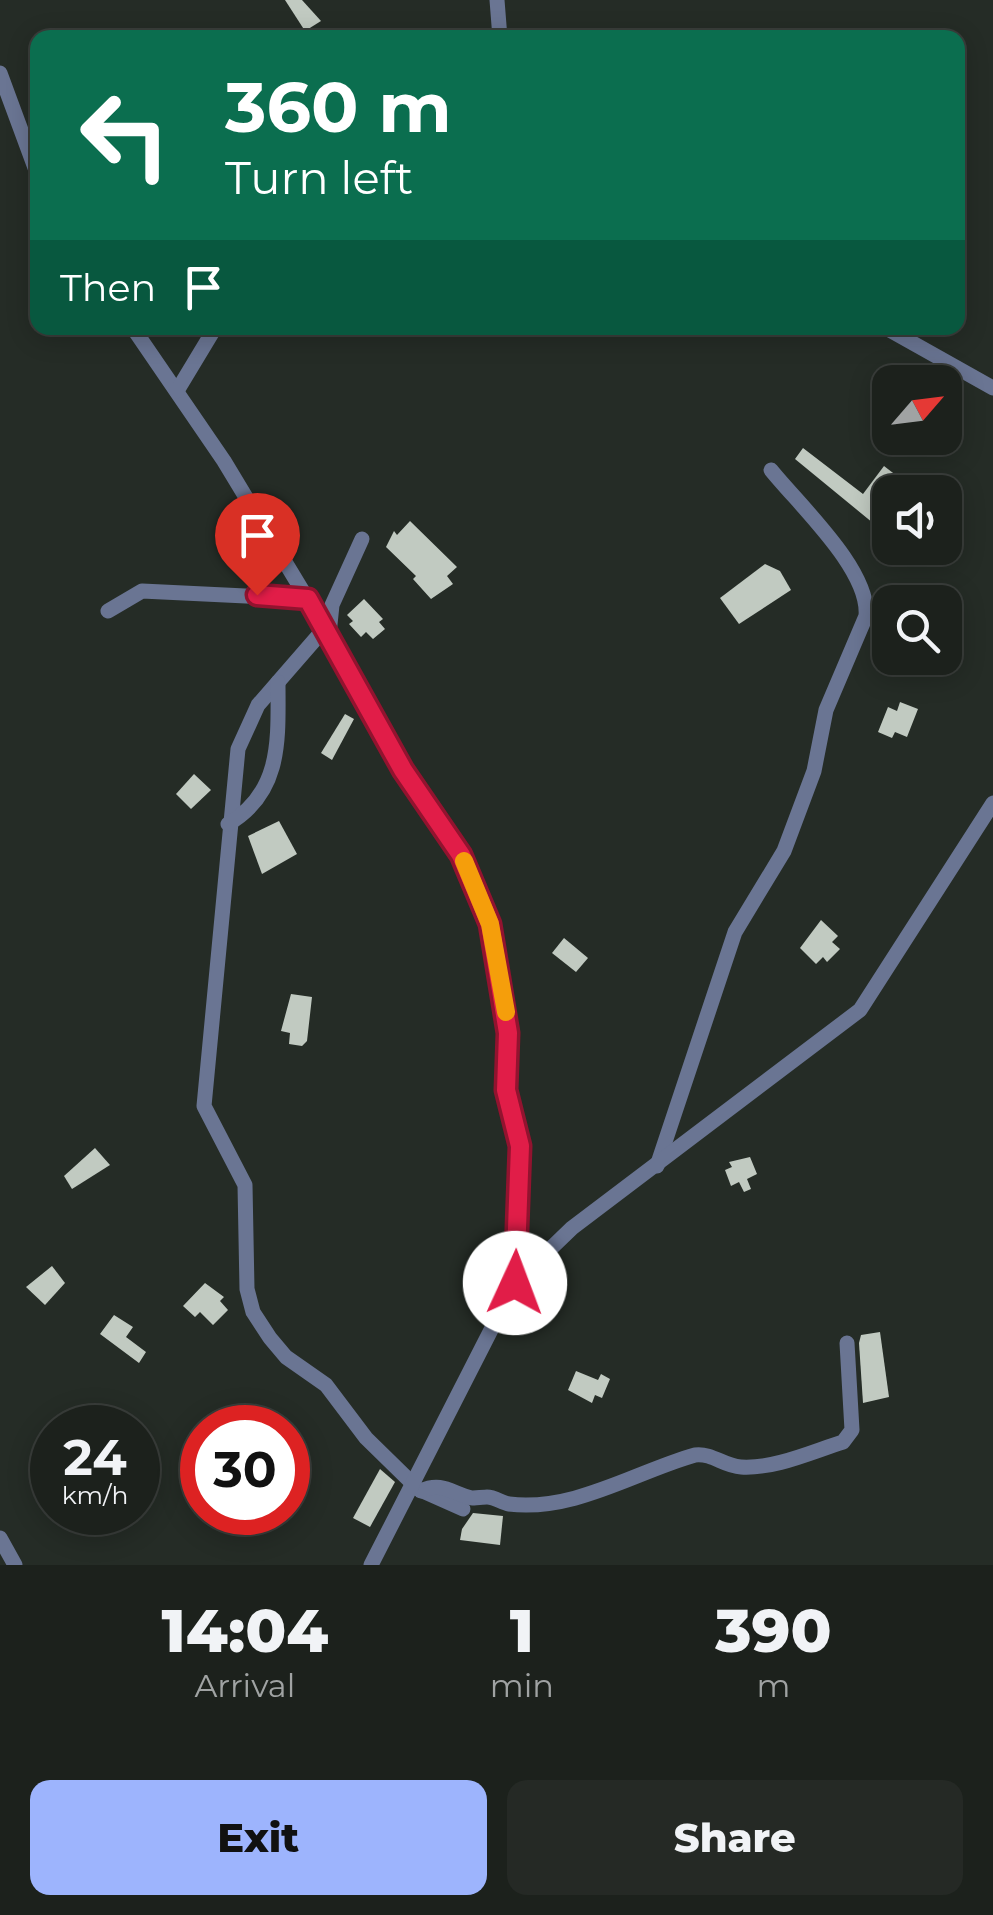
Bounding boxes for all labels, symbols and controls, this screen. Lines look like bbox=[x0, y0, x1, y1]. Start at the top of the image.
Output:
text: 360 m bbox=[225, 64, 452, 150]
icon: left bbox=[60, 70, 190, 200]
text: Turn left bbox=[225, 150, 413, 205]
icon: arrive bbox=[176, 260, 231, 315]
text: Then bbox=[60, 264, 156, 311]
north arrow bbox=[872, 365, 962, 455]
map controls bbox=[872, 365, 962, 675]
button: sound bbox=[872, 475, 962, 565]
pin bbox=[215, 493, 300, 596]
icon: arrive bbox=[230, 508, 285, 563]
button: search bbox=[872, 585, 962, 675]
position arrow bbox=[463, 1231, 567, 1335]
speed limit sign: 30 bbox=[180, 1405, 310, 1535]
text: 24 bbox=[63, 1427, 127, 1488]
text: km/h bbox=[62, 1480, 128, 1510]
text: 14:04 bbox=[161, 1594, 328, 1667]
text: 1 bbox=[510, 1594, 534, 1667]
text: 390 bbox=[715, 1594, 832, 1667]
text: Arrival bbox=[194, 1666, 295, 1705]
text: min bbox=[490, 1666, 554, 1705]
text: m bbox=[757, 1666, 790, 1705]
button: Exit bbox=[30, 1780, 487, 1895]
button: Share bbox=[507, 1780, 963, 1895]

